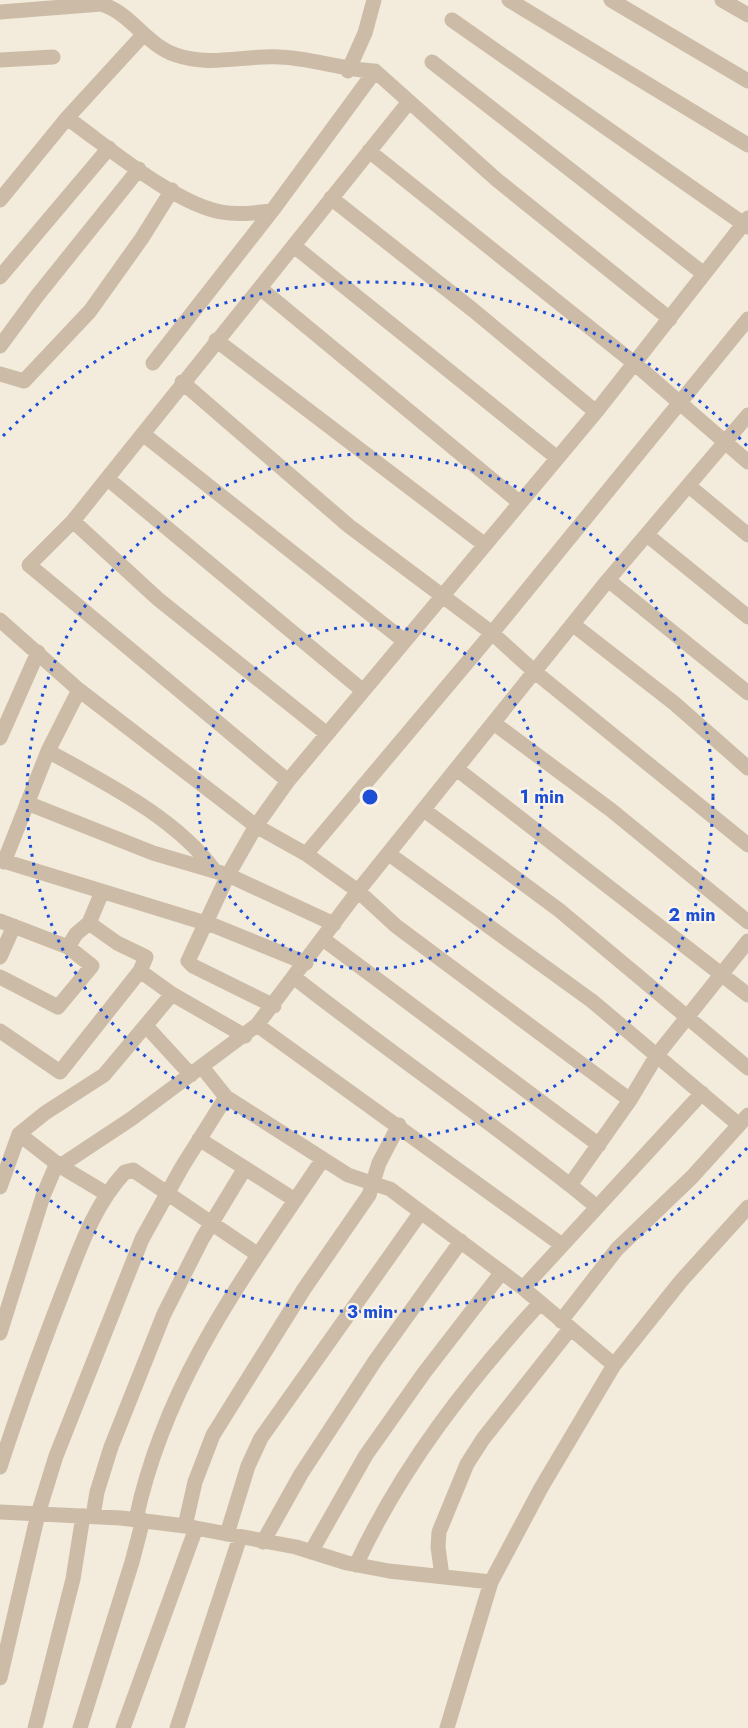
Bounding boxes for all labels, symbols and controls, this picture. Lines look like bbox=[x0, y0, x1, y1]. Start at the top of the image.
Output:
text: 1 min bbox=[520, 784, 564, 810]
centre of rings bbox=[360, 787, 380, 807]
text: 2 min bbox=[668, 902, 716, 928]
text: 3 min bbox=[347, 1299, 393, 1325]

